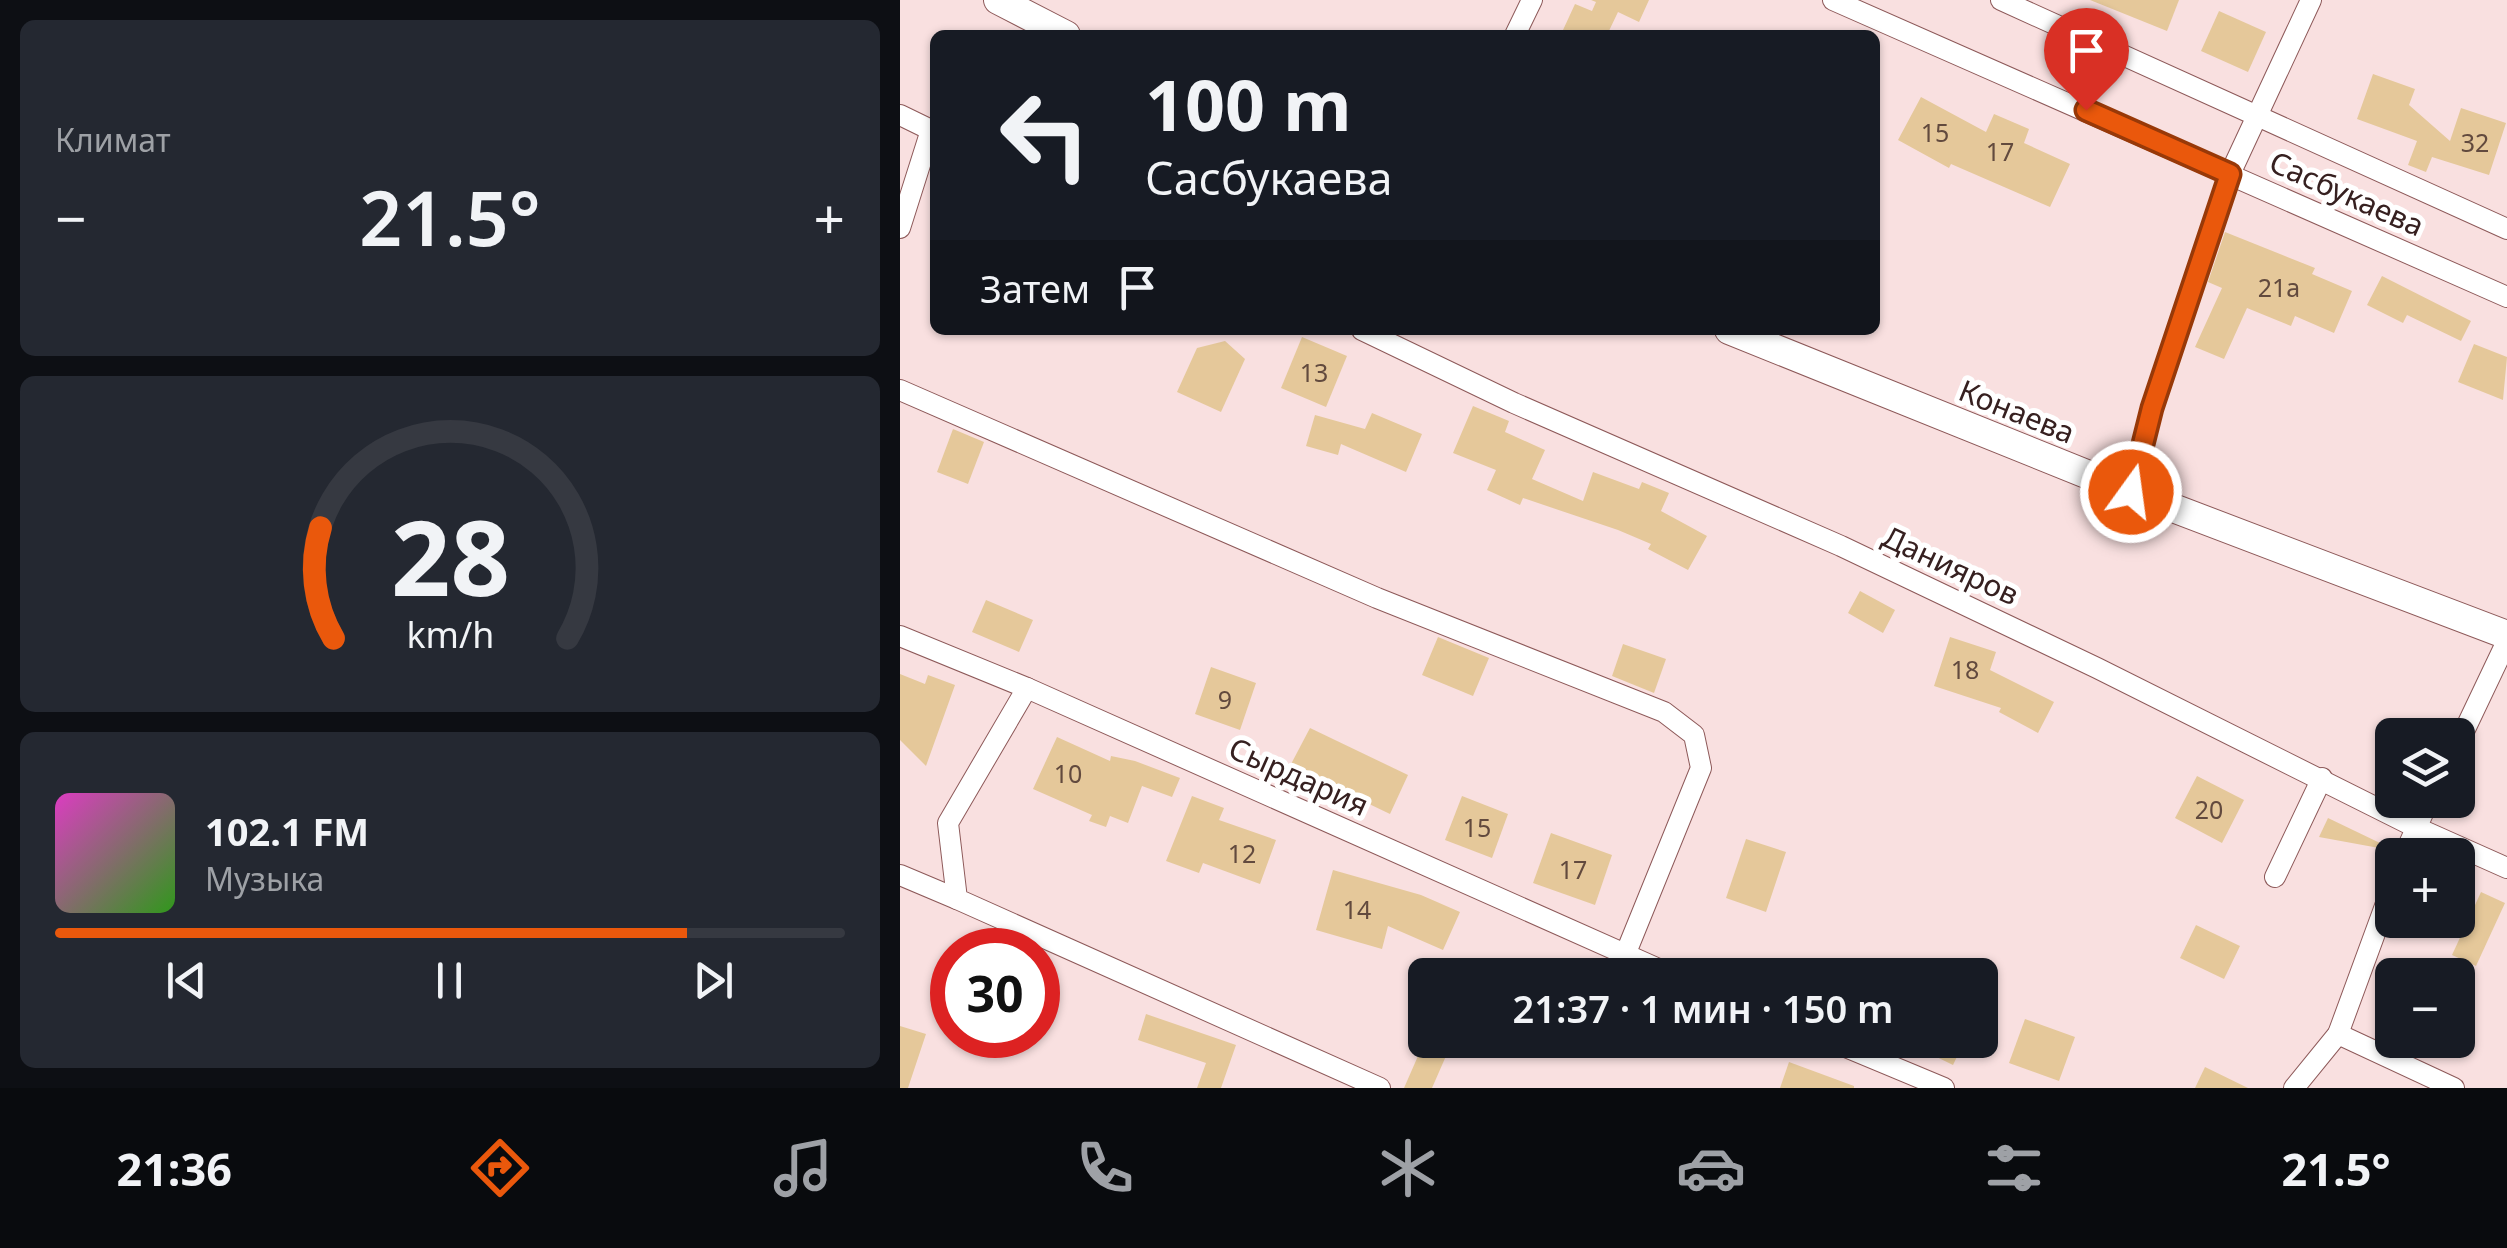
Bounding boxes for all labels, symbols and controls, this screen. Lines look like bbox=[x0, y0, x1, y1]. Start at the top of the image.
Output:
pin bbox=[2044, 8, 2129, 111]
icon: arrive bbox=[2059, 23, 2114, 78]
text: 100 m bbox=[1145, 56, 1352, 152]
icon: left bbox=[980, 70, 1110, 200]
house number: 15 bbox=[1921, 115, 1949, 149]
text: Климат bbox=[55, 118, 171, 161]
house number: 32 bbox=[2461, 125, 2489, 159]
house number: 17 bbox=[1986, 134, 2014, 168]
street label: Сасбукаева bbox=[2263, 141, 2431, 245]
text: Сасбукаева bbox=[1145, 147, 1393, 208]
text: 21.5° bbox=[359, 166, 541, 268]
text: − bbox=[55, 180, 86, 255]
text: + bbox=[814, 180, 845, 255]
icon: arrive bbox=[1110, 260, 1165, 315]
text: Затем bbox=[980, 262, 1090, 314]
house number: 21а bbox=[2258, 270, 2300, 304]
house number: 13 bbox=[1300, 355, 1328, 389]
street label: Конаева bbox=[1953, 369, 2081, 453]
position arrow bbox=[2079, 440, 2183, 544]
text: 28 bbox=[391, 485, 509, 626]
street label: Данияров bbox=[1876, 516, 2026, 614]
text: km/h bbox=[406, 610, 494, 658]
house number: 18 bbox=[1951, 652, 1979, 686]
house number: 9 bbox=[1218, 682, 1232, 716]
map controls bbox=[2375, 718, 2475, 1058]
button: layers bbox=[2375, 718, 2475, 818]
street label: Сырдария bbox=[1223, 727, 1375, 825]
house number: 10 bbox=[1054, 756, 1082, 790]
house number: 20 bbox=[2195, 792, 2223, 826]
text: 102.1 FM bbox=[205, 805, 369, 857]
house number: 15 bbox=[1463, 810, 1491, 844]
house number: 12 bbox=[1228, 836, 1256, 870]
button: + bbox=[2375, 838, 2475, 938]
house number: 17 bbox=[1559, 852, 1587, 886]
text: Музыка bbox=[205, 857, 324, 900]
house number: 14 bbox=[1343, 892, 1371, 926]
speed limit sign: 30 bbox=[930, 928, 1060, 1058]
icon: previous bbox=[159, 953, 214, 1008]
icon: pause bbox=[422, 953, 477, 1008]
icon: next bbox=[686, 953, 741, 1008]
button: − bbox=[2375, 958, 2475, 1058]
text: 21:37 · 1 мин · 150 m bbox=[1512, 982, 1894, 1034]
icon: directions bbox=[465, 1133, 535, 1203]
icon: music bbox=[768, 1133, 838, 1203]
icon: phone bbox=[1070, 1133, 1140, 1203]
icon: climate bbox=[1373, 1133, 1443, 1203]
icon: car bbox=[1676, 1133, 1746, 1203]
icon: filters bbox=[1979, 1133, 2049, 1203]
text: 21:36 bbox=[116, 1138, 232, 1199]
text: 21.5° bbox=[2282, 1138, 2391, 1199]

